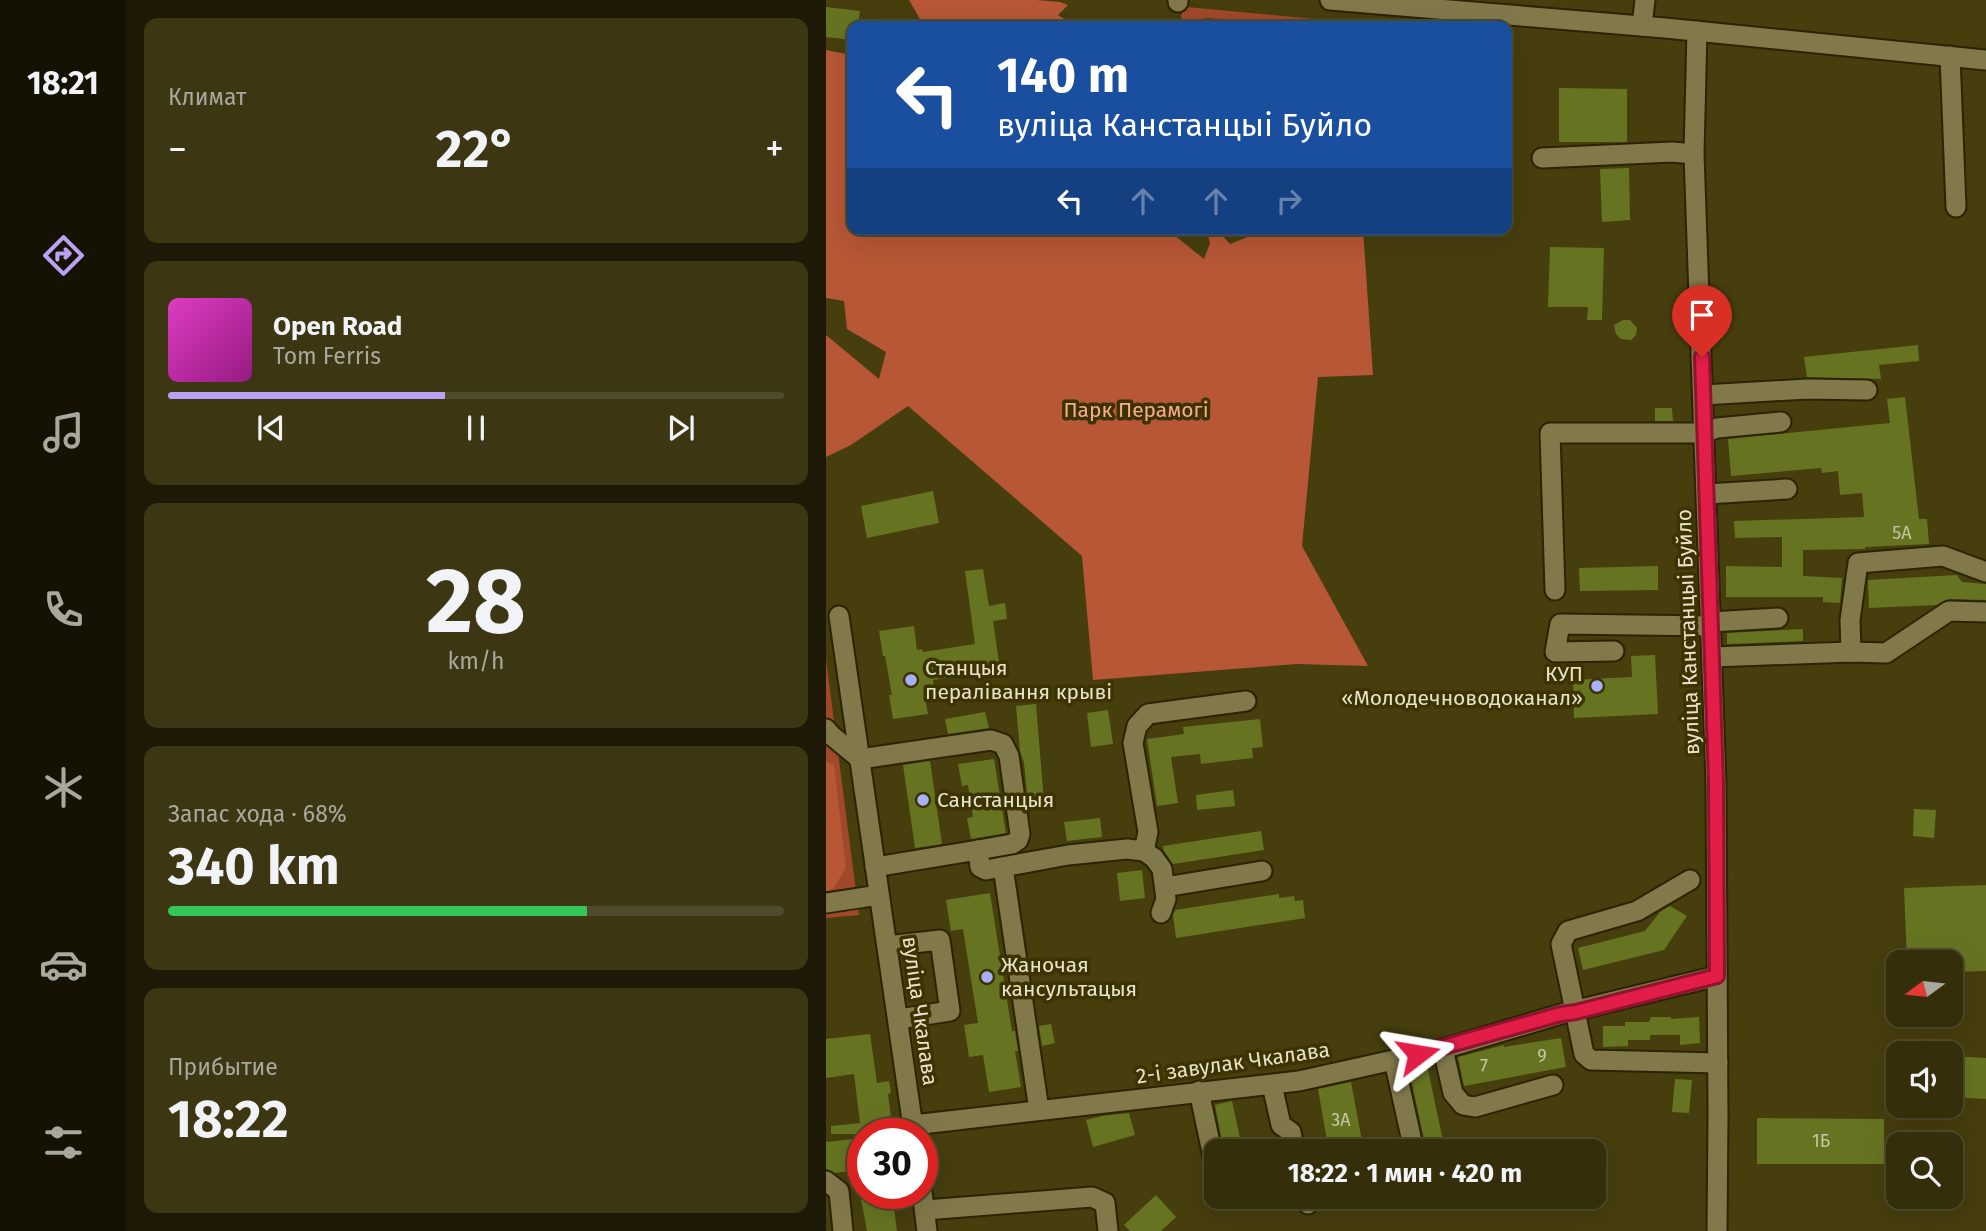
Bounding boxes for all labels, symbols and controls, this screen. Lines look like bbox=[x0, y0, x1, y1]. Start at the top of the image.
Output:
text: 140 m bbox=[997, 46, 1129, 105]
icon: left bbox=[882, 49, 973, 140]
text: 18:21 bbox=[27, 64, 99, 102]
text: Климат bbox=[168, 83, 246, 111]
text: вуліца Канстанцыі Буйло bbox=[997, 106, 1372, 144]
text: 22° bbox=[436, 118, 516, 181]
text: − bbox=[168, 126, 187, 172]
text: + bbox=[765, 126, 784, 172]
icon: left bbox=[1051, 182, 1089, 220]
icon: ahead bbox=[1124, 182, 1162, 220]
icon: ahead bbox=[1197, 182, 1235, 220]
icon: right bbox=[1270, 182, 1308, 220]
icon: directions bbox=[39, 231, 88, 280]
pin bbox=[1672, 285, 1732, 357]
icon: arrive bbox=[1683, 296, 1721, 334]
text: Open Road bbox=[273, 311, 402, 342]
text: Tom Ferris bbox=[273, 342, 381, 370]
park label: Парк Перамогі bbox=[1063, 397, 1209, 423]
icon: music bbox=[39, 408, 88, 457]
icon: previous bbox=[252, 409, 290, 447]
icon: pause bbox=[457, 409, 495, 447]
icon: next bbox=[662, 409, 700, 447]
street label: вуліца Канстанцыі Буйло bbox=[1671, 509, 1705, 755]
house number: 5А bbox=[1892, 522, 1912, 544]
text: 28 bbox=[426, 547, 526, 656]
icon: phone bbox=[39, 585, 88, 634]
text: km/h bbox=[448, 647, 504, 675]
place label: Станцыя пералівання крыві bbox=[925, 655, 1112, 705]
place label: КУП «Молодечноводоканал» bbox=[1341, 661, 1583, 711]
marker: Станцыя пералівання крыві bbox=[903, 672, 919, 688]
marker: КУП «Молодечноводоканал» bbox=[1589, 678, 1605, 694]
icon: climate bbox=[39, 763, 88, 812]
place label: Санстанцыя bbox=[937, 787, 1054, 813]
marker: Санстанцыя bbox=[915, 792, 931, 808]
text: Запас хода · 68% bbox=[168, 800, 347, 828]
text: 340 km bbox=[168, 835, 340, 898]
street label: вуліца Чкалава bbox=[897, 935, 943, 1087]
icon: car bbox=[39, 940, 88, 989]
north arrow bbox=[1886, 950, 1964, 1027]
map controls bbox=[1886, 950, 1963, 1209]
place label: Жаночая кансультацыя bbox=[1001, 952, 1137, 1002]
marker: Жаночая кансультацыя bbox=[979, 969, 995, 985]
position arrow bbox=[1381, 1017, 1455, 1091]
street label: 2-і завулак Чкалава bbox=[1135, 1037, 1331, 1089]
button: sound bbox=[1886, 1041, 1963, 1118]
house number: 9 bbox=[1537, 1045, 1547, 1067]
text: Прибытие bbox=[168, 1053, 278, 1081]
house number: 7 bbox=[1480, 1055, 1488, 1077]
text: 18:22 bbox=[168, 1088, 289, 1151]
house number: 3А bbox=[1331, 1109, 1351, 1131]
icon: filters bbox=[39, 1118, 88, 1167]
speed limit sign: 30 bbox=[847, 1118, 938, 1209]
house number: 1Б bbox=[1812, 1130, 1830, 1152]
button: search bbox=[1886, 1132, 1963, 1209]
text: 18:22 · 1 мин · 420 m bbox=[1288, 1158, 1522, 1189]

